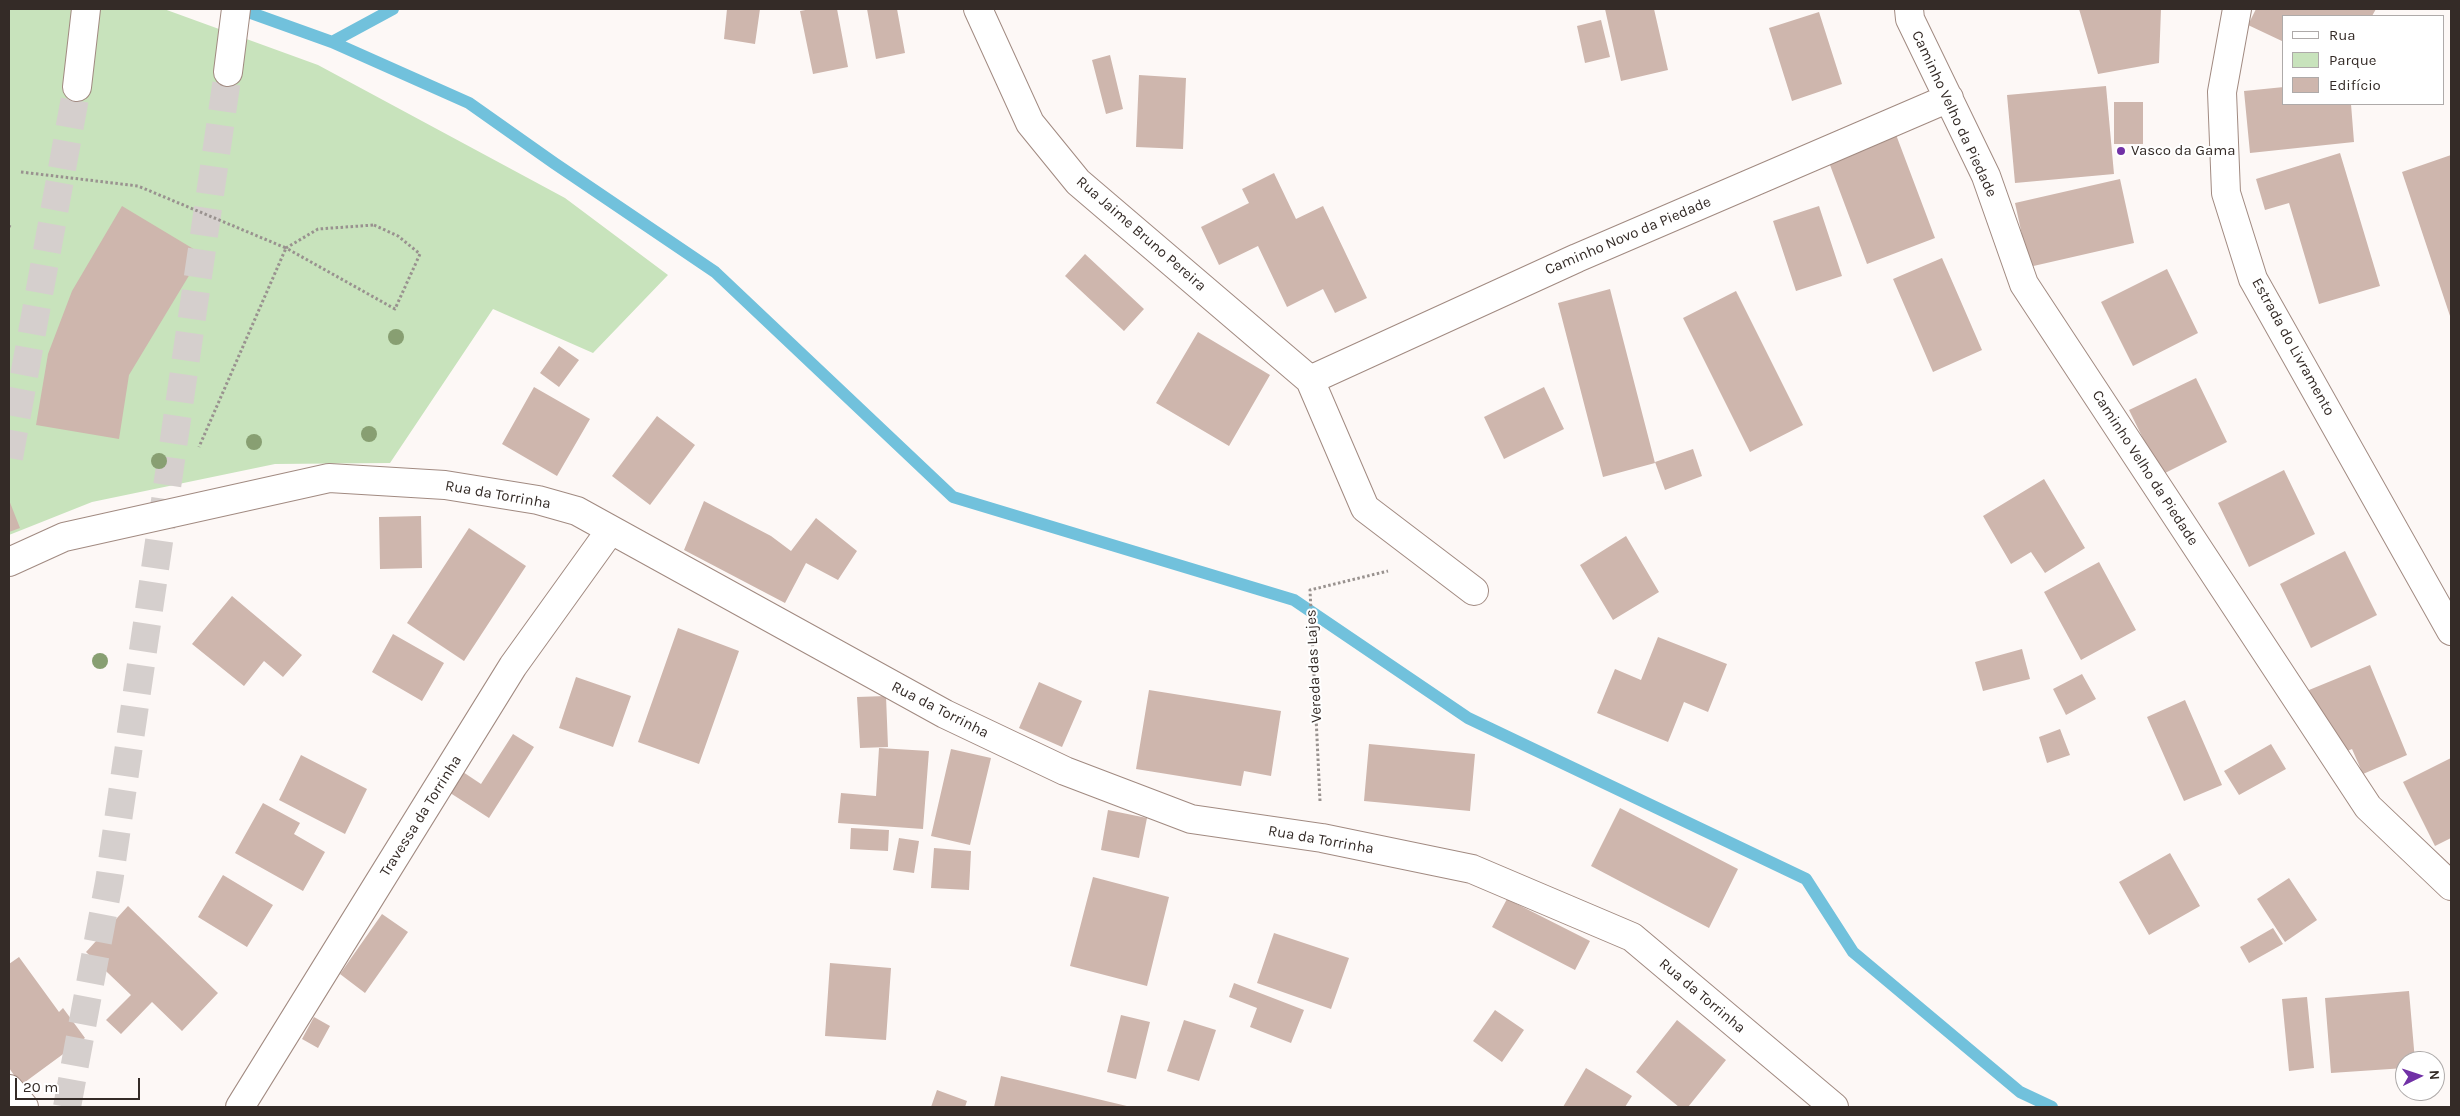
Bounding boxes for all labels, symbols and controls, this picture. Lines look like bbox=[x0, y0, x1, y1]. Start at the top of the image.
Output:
legend bbox=[2282, 15, 2445, 105]
text: Rua bbox=[2329, 26, 2356, 44]
street label: Caminho Velho da Piedade bbox=[1908, 28, 2000, 200]
text: Parque bbox=[2329, 51, 2377, 69]
text: Edifício bbox=[2329, 76, 2381, 94]
place label: Vasco da Gama bbox=[2131, 142, 2236, 160]
marker: Vasco da Gama bbox=[2115, 145, 2127, 157]
street label: Rua Jaime Bruno Pereira bbox=[1072, 173, 1210, 295]
street label: Caminho Novo da Piedade bbox=[1542, 193, 1714, 279]
street label: Estrada do Livramento bbox=[2248, 275, 2338, 419]
street label: Caminho Velho da Piedade bbox=[2088, 387, 2202, 549]
street label: Rua da Torrinha bbox=[444, 477, 552, 513]
street label: Vereda das Lajes bbox=[1302, 609, 1326, 723]
street label: Rua da Torrinha bbox=[888, 678, 992, 742]
street label: Travessa da Torrinha bbox=[376, 752, 466, 880]
street label: Rua da Torrinha bbox=[1267, 822, 1375, 858]
street label: Rua da Torrinha bbox=[1655, 955, 1749, 1037]
north arrow bbox=[2395, 1051, 2445, 1101]
scale bar bbox=[18, 1068, 142, 1100]
text: N bbox=[2426, 1069, 2443, 1081]
text: 20 m bbox=[23, 1078, 58, 1096]

